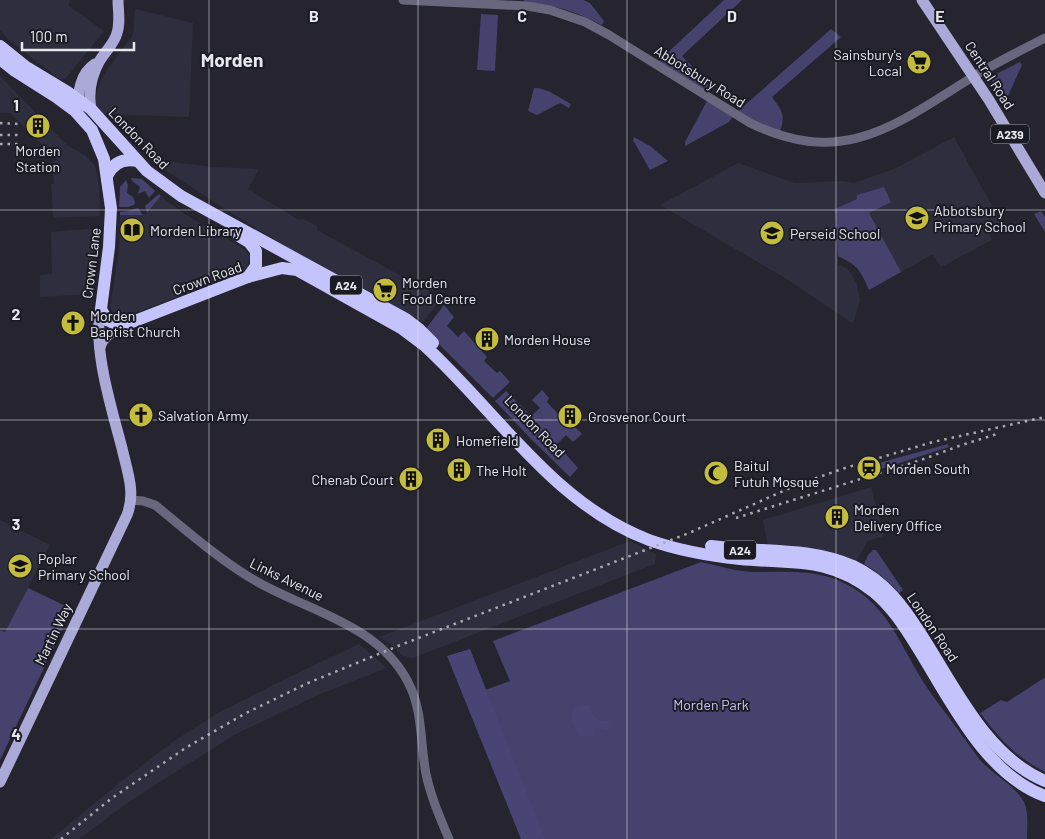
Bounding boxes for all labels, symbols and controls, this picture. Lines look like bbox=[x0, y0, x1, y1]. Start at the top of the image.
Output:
text: B bbox=[309, 6, 319, 25]
text: C bbox=[517, 6, 527, 25]
text: D bbox=[727, 6, 737, 25]
text: E bbox=[935, 6, 945, 25]
scale bar bbox=[22, 20, 135, 52]
text: 100 m bbox=[30, 27, 68, 45]
street label: Central Road bbox=[962, 38, 1018, 112]
street label: Abbotsbury Road bbox=[651, 41, 749, 111]
place label: Sainsbury's Local bbox=[834, 46, 902, 79]
district label: Morden bbox=[201, 48, 263, 71]
supermarket icon: Sainsbury's Local bbox=[906, 49, 932, 75]
text: 1 bbox=[13, 95, 19, 114]
street label: London Road bbox=[105, 103, 173, 173]
building icon: Morden Station bbox=[25, 113, 51, 139]
road number: A239 bbox=[991, 125, 1029, 144]
place label: Morden Station bbox=[15, 142, 61, 175]
place label: Abbotsbury Primary School bbox=[934, 202, 1026, 235]
school or university icon: Abbotsbury Primary School bbox=[904, 205, 930, 231]
library icon: Morden Library bbox=[119, 217, 145, 243]
school or university icon: Perseid School bbox=[759, 220, 785, 246]
place label: Morden Library bbox=[150, 222, 242, 239]
place label: Perseid School bbox=[790, 225, 880, 242]
street label: Crown Lane bbox=[78, 227, 104, 299]
street label: Crown Road bbox=[170, 258, 244, 298]
place label: Morden Food Centre bbox=[402, 274, 476, 307]
road number: A24 bbox=[330, 276, 362, 294]
supermarket icon: Morden Food Centre bbox=[372, 277, 398, 303]
text: 2 bbox=[12, 304, 21, 323]
place label: Morden Baptist Church bbox=[90, 307, 180, 340]
church icon: Morden Baptist Church bbox=[60, 310, 86, 336]
building icon: Morden House bbox=[474, 326, 500, 352]
place label: Morden House bbox=[504, 331, 591, 348]
street label: London Road bbox=[501, 391, 569, 461]
church icon: Salvation Army bbox=[128, 402, 154, 428]
building icon: Grosvenor Court bbox=[557, 403, 583, 429]
place label: Salvation Army bbox=[158, 407, 249, 424]
place label: Grosvenor Court bbox=[588, 408, 686, 425]
building icon: Homefield bbox=[425, 427, 451, 453]
place label: Homefield bbox=[456, 432, 519, 449]
station icon: Morden South bbox=[856, 455, 882, 481]
building icon: The Holt bbox=[446, 457, 472, 483]
place label: Baitul Futuh Mosque bbox=[734, 457, 819, 490]
mosque icon: Baitul Futuh Mosque bbox=[703, 460, 729, 486]
place label: Morden South bbox=[886, 460, 970, 477]
place label: The Holt bbox=[476, 462, 527, 479]
building icon: Chenab Court bbox=[398, 466, 424, 492]
place label: Chenab Court bbox=[311, 471, 394, 488]
place label: Morden Delivery Office bbox=[854, 501, 942, 534]
building icon: Morden Delivery Office bbox=[824, 504, 850, 530]
text: 3 bbox=[12, 514, 20, 533]
road number: A24 bbox=[724, 540, 756, 560]
place label: Poplar Primary School bbox=[38, 550, 130, 583]
school or university icon: Poplar Primary School bbox=[7, 553, 33, 579]
street label: Links Avenue bbox=[247, 554, 327, 604]
street label: London Road bbox=[904, 589, 962, 665]
street label: Martin Way bbox=[31, 600, 75, 668]
park label: Morden Park bbox=[673, 696, 749, 713]
text: 4 bbox=[11, 724, 21, 743]

